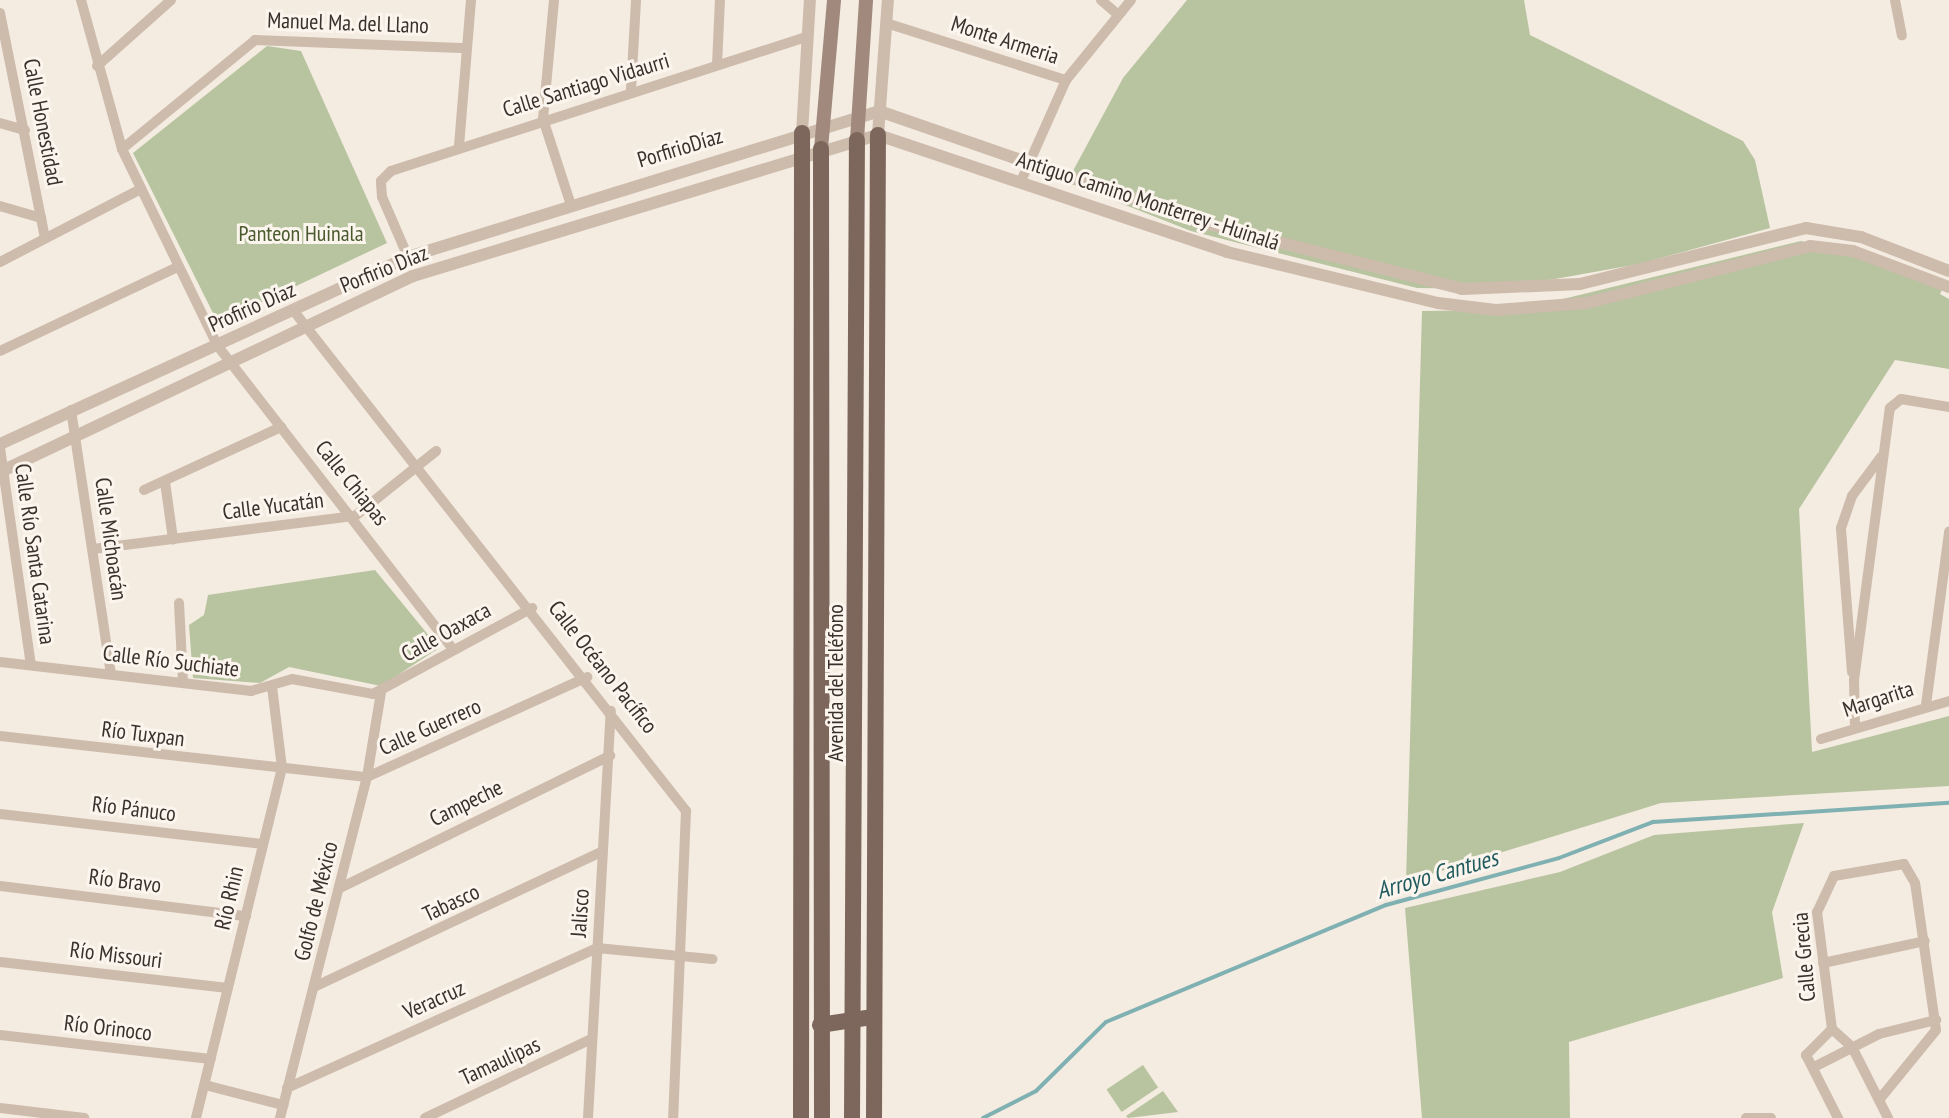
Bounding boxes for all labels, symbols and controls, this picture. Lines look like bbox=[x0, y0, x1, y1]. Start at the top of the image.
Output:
street label: Manuel Ma. del Llano bbox=[266, 7, 430, 39]
street label: Monte Armeria bbox=[948, 10, 1062, 70]
street label: Calle Santiago Vidaurri bbox=[499, 47, 673, 123]
street label: Calle Honestidad bbox=[18, 56, 68, 188]
street label: PorfirioDíaz bbox=[634, 123, 726, 173]
street label: Antiguo Camino Monterrey - Huinalá bbox=[1012, 146, 1284, 256]
park label: Panteon Huinala bbox=[239, 221, 363, 247]
street label: Porfirio Díaz bbox=[336, 239, 432, 299]
street label: Profirio Díaz bbox=[204, 276, 300, 338]
street label: Calle Chiapas bbox=[310, 435, 394, 531]
street label: Calle Río Santa Catarina bbox=[9, 462, 61, 646]
street label: Calle Michoacán bbox=[89, 476, 133, 602]
street label: Calle Yucatán bbox=[221, 487, 325, 525]
street label: Calle Océano Pacífico bbox=[543, 595, 663, 739]
street label: Calle Oaxaca bbox=[397, 597, 495, 667]
street label: Avenida del Teléfono bbox=[823, 604, 849, 762]
street label: Calle Río Suchiate bbox=[101, 640, 241, 682]
street label: Margarita bbox=[1839, 675, 1917, 723]
street label: Calle Guerrero bbox=[375, 693, 485, 761]
street label: Río Tuxpan bbox=[100, 716, 186, 752]
street label: Campeche bbox=[425, 774, 507, 832]
street label: Río Pánuco bbox=[91, 791, 177, 827]
street label: Golfo de México bbox=[288, 839, 344, 963]
water label: Arroyo Cantues bbox=[1373, 843, 1501, 905]
street label: Río Bravo bbox=[87, 863, 163, 899]
street label: Río Rhin bbox=[209, 864, 249, 932]
street label: Tabasco bbox=[418, 878, 484, 928]
street label: Jalisco bbox=[565, 888, 595, 938]
street label: Calle Grecia bbox=[1787, 911, 1821, 1003]
street label: Río Missouri bbox=[68, 936, 164, 974]
street label: Veracruz bbox=[399, 975, 469, 1025]
street label: Río Orinoco bbox=[62, 1010, 154, 1046]
street label: Tamaulipas bbox=[456, 1031, 544, 1091]

